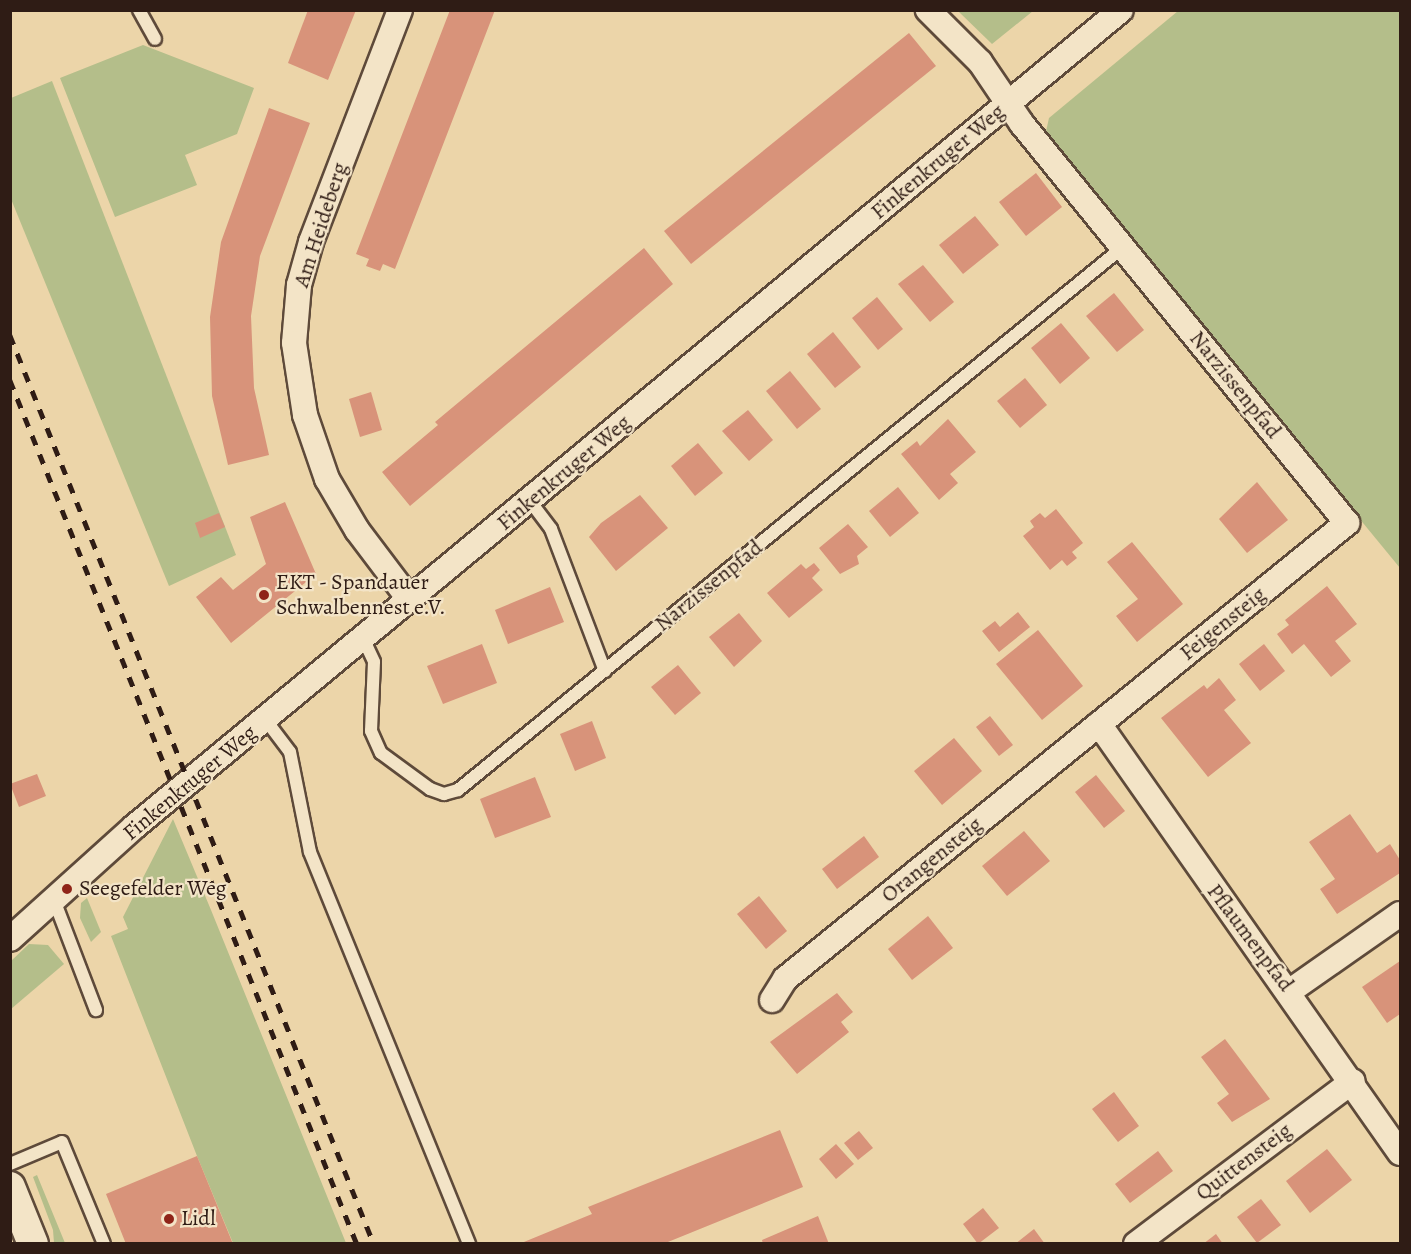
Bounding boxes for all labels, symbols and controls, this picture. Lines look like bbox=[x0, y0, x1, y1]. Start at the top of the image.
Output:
street label: Finkenkruger Weg bbox=[866, 99, 1010, 225]
street label: Am Heideberg bbox=[288, 159, 354, 291]
street label: Narzissenpfad bbox=[1184, 326, 1286, 444]
street label: Finkenkruger Weg bbox=[492, 410, 636, 536]
street label: Narzissenpfad bbox=[650, 535, 768, 637]
place label: EKT - Spandauer Schwalbennest e.V. bbox=[276, 569, 446, 620]
street label: Feigensteig bbox=[1175, 582, 1271, 666]
marker: EKT - Spandauer Schwalbennest e.V. bbox=[257, 588, 271, 602]
street label: Finkenkruger Weg bbox=[118, 720, 262, 846]
street label: Orangensteig bbox=[876, 811, 988, 909]
place label: Seegefelder Weg bbox=[79, 876, 227, 902]
street label: Pflaumenpfad bbox=[1201, 879, 1299, 997]
marker: Seegefelder Weg bbox=[60, 882, 74, 896]
street label: Quittensteig bbox=[1191, 1117, 1297, 1207]
place label: Lidl bbox=[181, 1206, 216, 1232]
marker: Lidl bbox=[162, 1212, 176, 1226]

